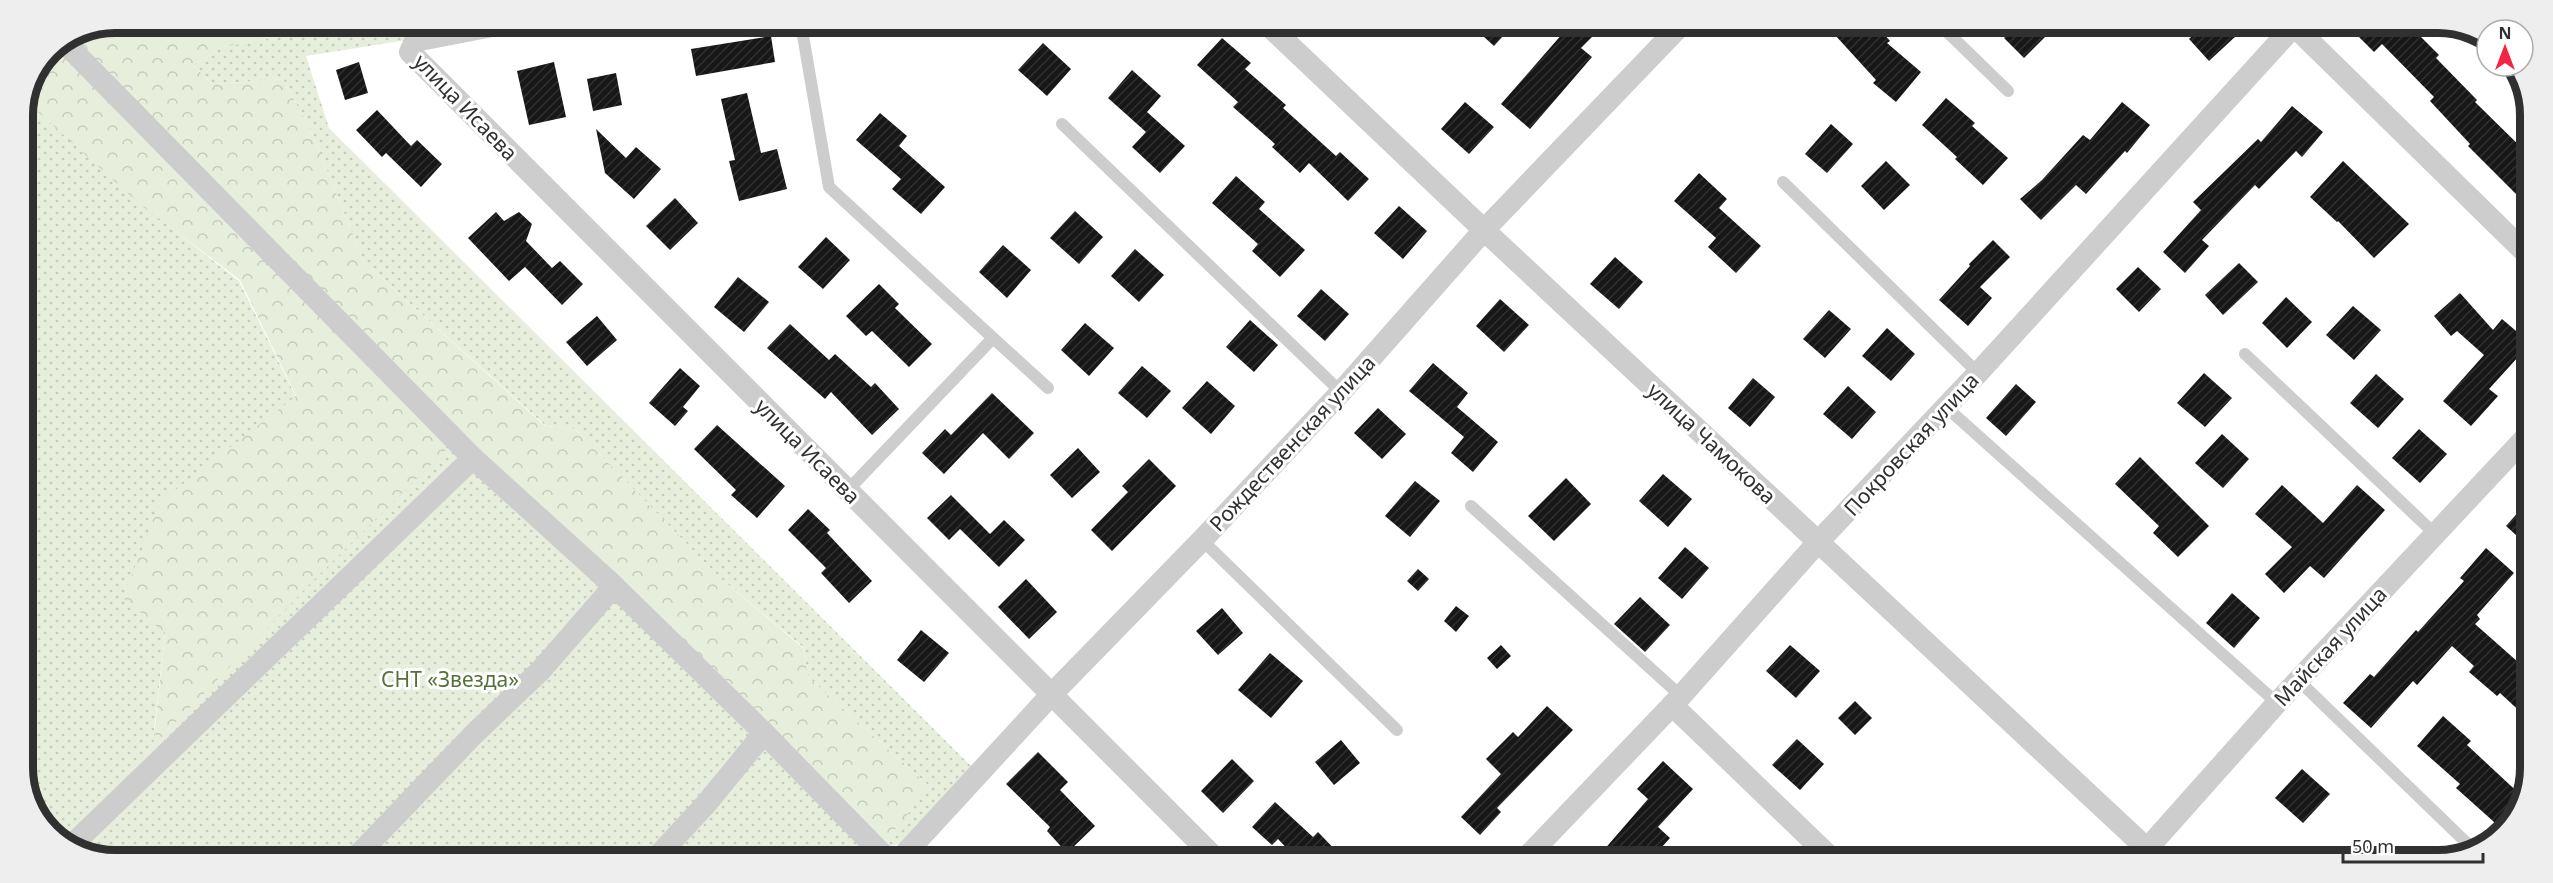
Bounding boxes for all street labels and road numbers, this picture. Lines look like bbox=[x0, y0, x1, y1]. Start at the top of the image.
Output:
street label: улица Исаева bbox=[408, 48, 524, 166]
street label: Рождественская улица bbox=[1203, 349, 1381, 537]
street label: Покровская улица bbox=[1837, 366, 1985, 522]
street label: улица Чамокова bbox=[1642, 376, 1782, 510]
street label: улица Исаева bbox=[749, 392, 867, 510]
street label: Майская улица bbox=[2267, 580, 2393, 712]

